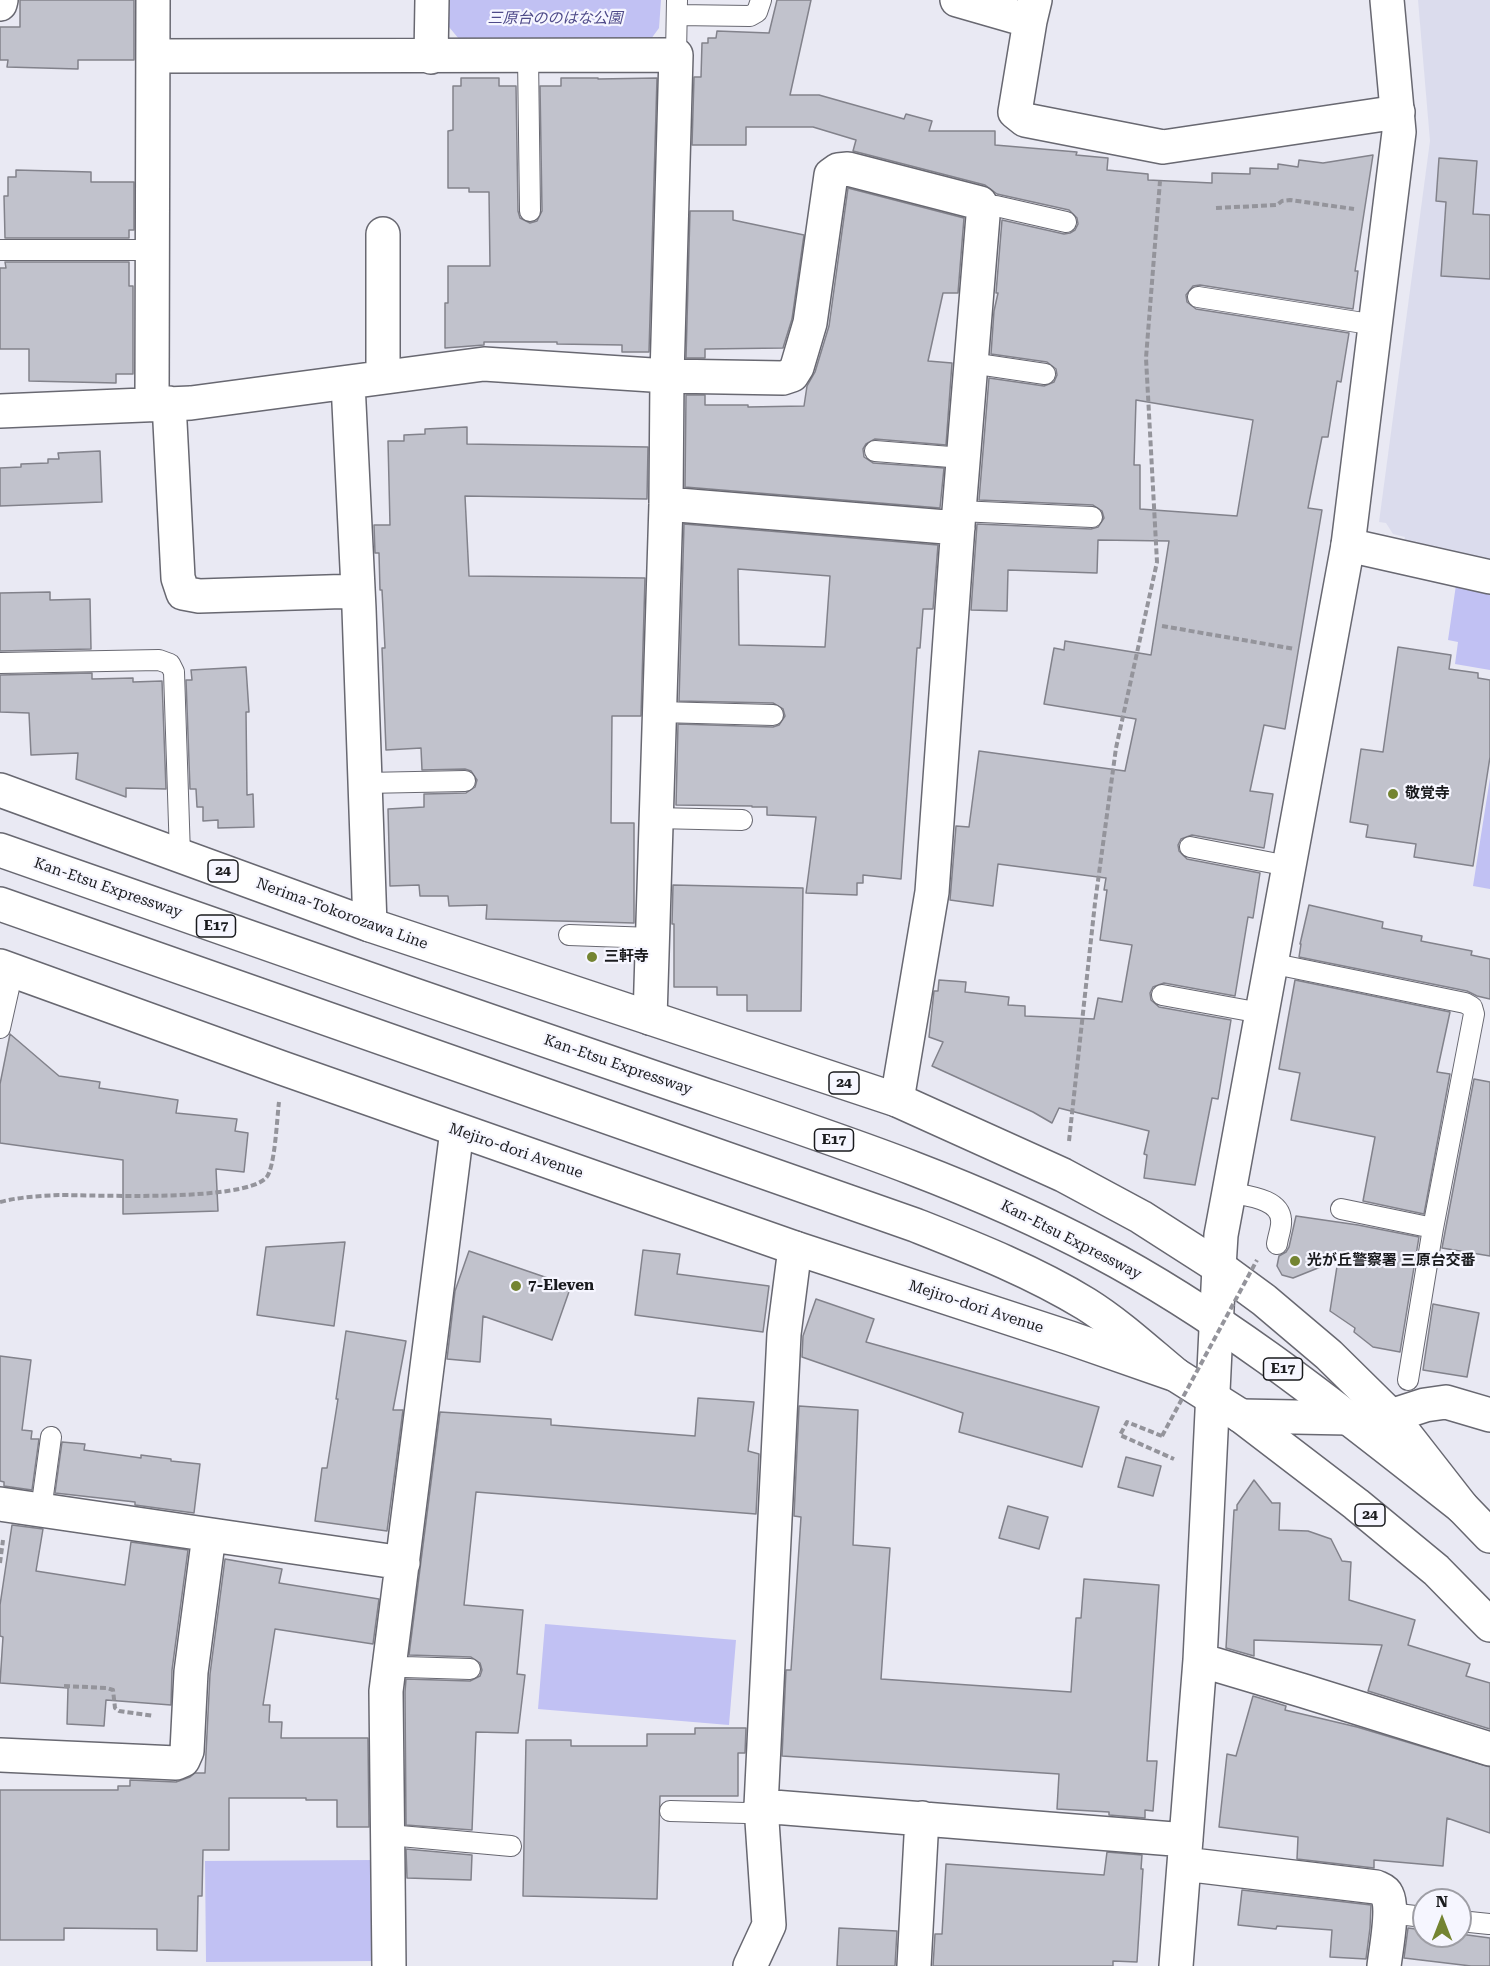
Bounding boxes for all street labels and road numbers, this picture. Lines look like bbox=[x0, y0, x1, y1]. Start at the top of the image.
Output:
street label: Kan-Etsu Expressway bbox=[31, 854, 185, 922]
road number: 24 bbox=[208, 860, 238, 882]
street label: Nerima-Tokorozawa Line bbox=[254, 874, 430, 954]
road number: E17 bbox=[196, 915, 236, 937]
street label: Kan-Etsu Expressway bbox=[541, 1031, 695, 1099]
road number: 24 bbox=[829, 1072, 859, 1094]
street label: Mejiro-dori Avenue bbox=[446, 1120, 586, 1182]
road number: E17 bbox=[814, 1129, 854, 1151]
street label: Kan-Etsu Expressway bbox=[998, 1197, 1144, 1283]
street label: Mejiro-dori Avenue bbox=[906, 1277, 1046, 1337]
road number: E17 bbox=[1264, 1358, 1302, 1380]
road number: 24 bbox=[1355, 1504, 1385, 1526]

